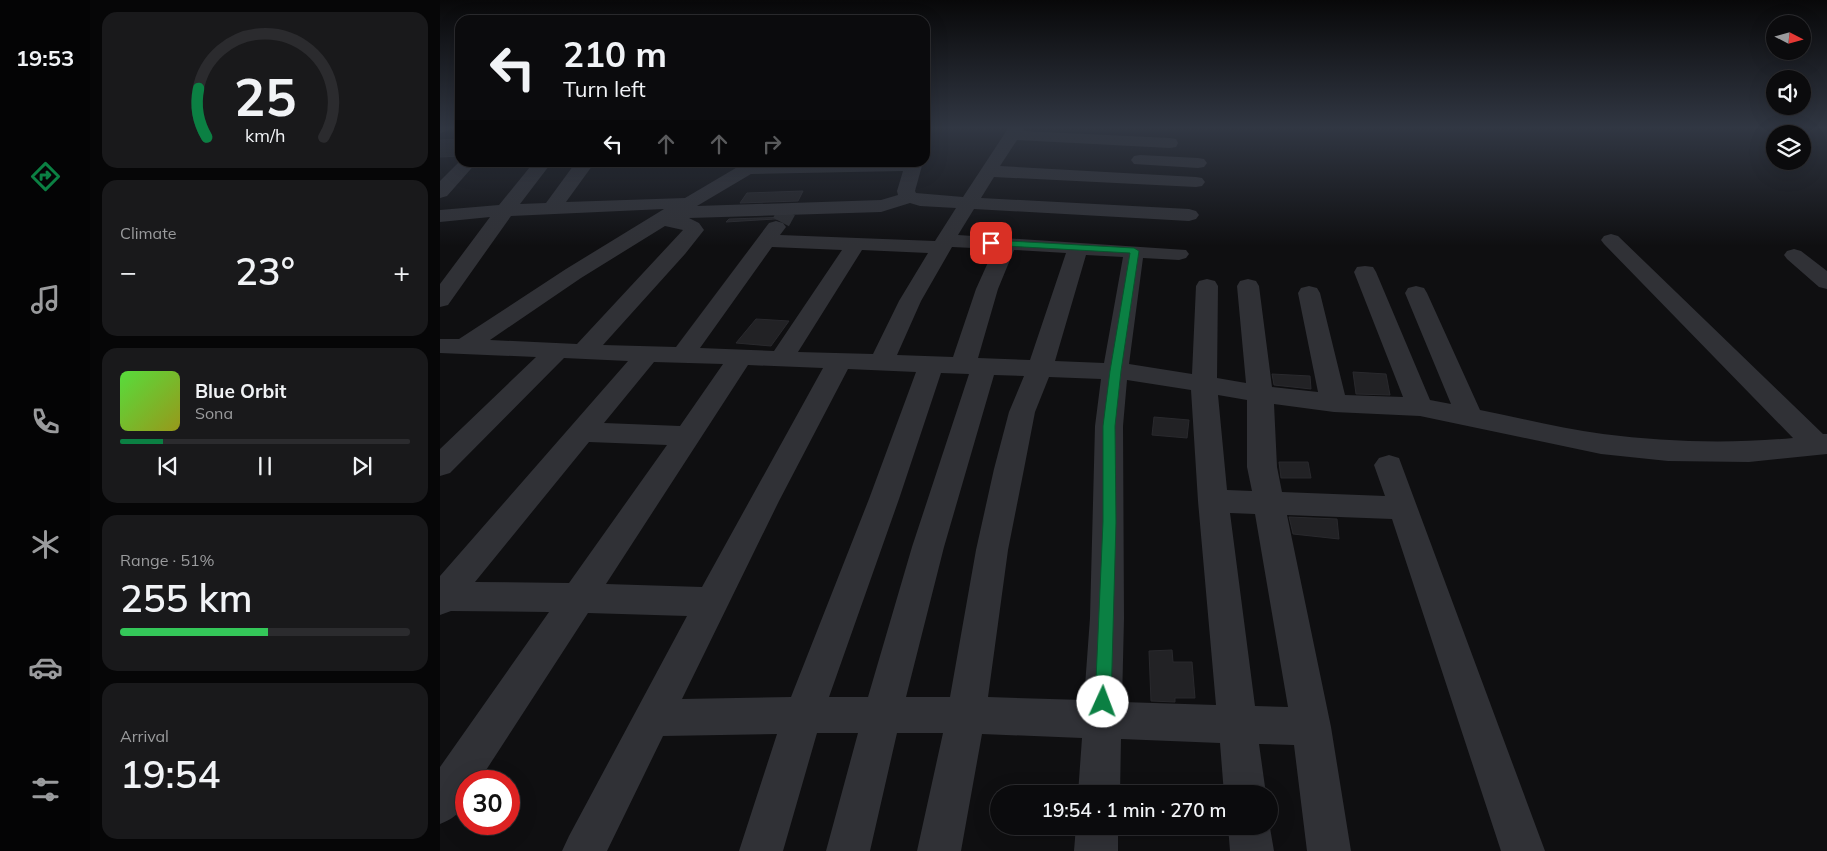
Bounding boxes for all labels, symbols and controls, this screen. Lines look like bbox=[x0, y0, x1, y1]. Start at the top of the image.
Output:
north arrow bbox=[1766, 15, 1811, 60]
map controls bbox=[1766, 15, 1811, 170]
text: 210 m bbox=[563, 32, 667, 76]
icon: left bbox=[480, 35, 545, 100]
text: 19:53 bbox=[16, 44, 74, 72]
text: 25 bbox=[234, 64, 296, 129]
button: sound bbox=[1766, 70, 1811, 115]
text: Turn left bbox=[563, 75, 646, 103]
text: km/h bbox=[245, 124, 285, 146]
button: layers bbox=[1766, 125, 1811, 170]
icon: left bbox=[599, 130, 627, 158]
icon: ahead bbox=[652, 130, 680, 158]
icon: ahead bbox=[705, 130, 733, 158]
icon: right bbox=[758, 130, 786, 158]
icon: directions bbox=[28, 159, 63, 194]
pin bbox=[970, 222, 1012, 264]
text: Climate bbox=[120, 223, 176, 243]
icon: arrive bbox=[977, 229, 1005, 257]
text: 23° bbox=[235, 247, 295, 295]
text: − bbox=[120, 254, 137, 289]
text: + bbox=[393, 254, 410, 289]
icon: music bbox=[28, 282, 63, 317]
text: Blue Orbit bbox=[195, 379, 286, 403]
text: Sona bbox=[195, 403, 233, 423]
icon: phone bbox=[28, 404, 63, 439]
icon: previous bbox=[154, 452, 182, 480]
icon: pause bbox=[251, 452, 279, 480]
icon: next bbox=[348, 452, 376, 480]
icon: climate bbox=[28, 527, 63, 562]
text: Range · 51% bbox=[120, 550, 215, 570]
text: 255 km bbox=[120, 574, 253, 622]
icon: car bbox=[28, 650, 63, 685]
position arrow bbox=[1076, 675, 1128, 727]
text: Arrival bbox=[120, 726, 169, 746]
text: 19:54 bbox=[120, 750, 220, 798]
speed limit sign: 30 bbox=[455, 770, 520, 835]
icon: filters bbox=[28, 772, 63, 807]
text: 19:54 · 1 min · 270 m bbox=[1041, 798, 1227, 822]

